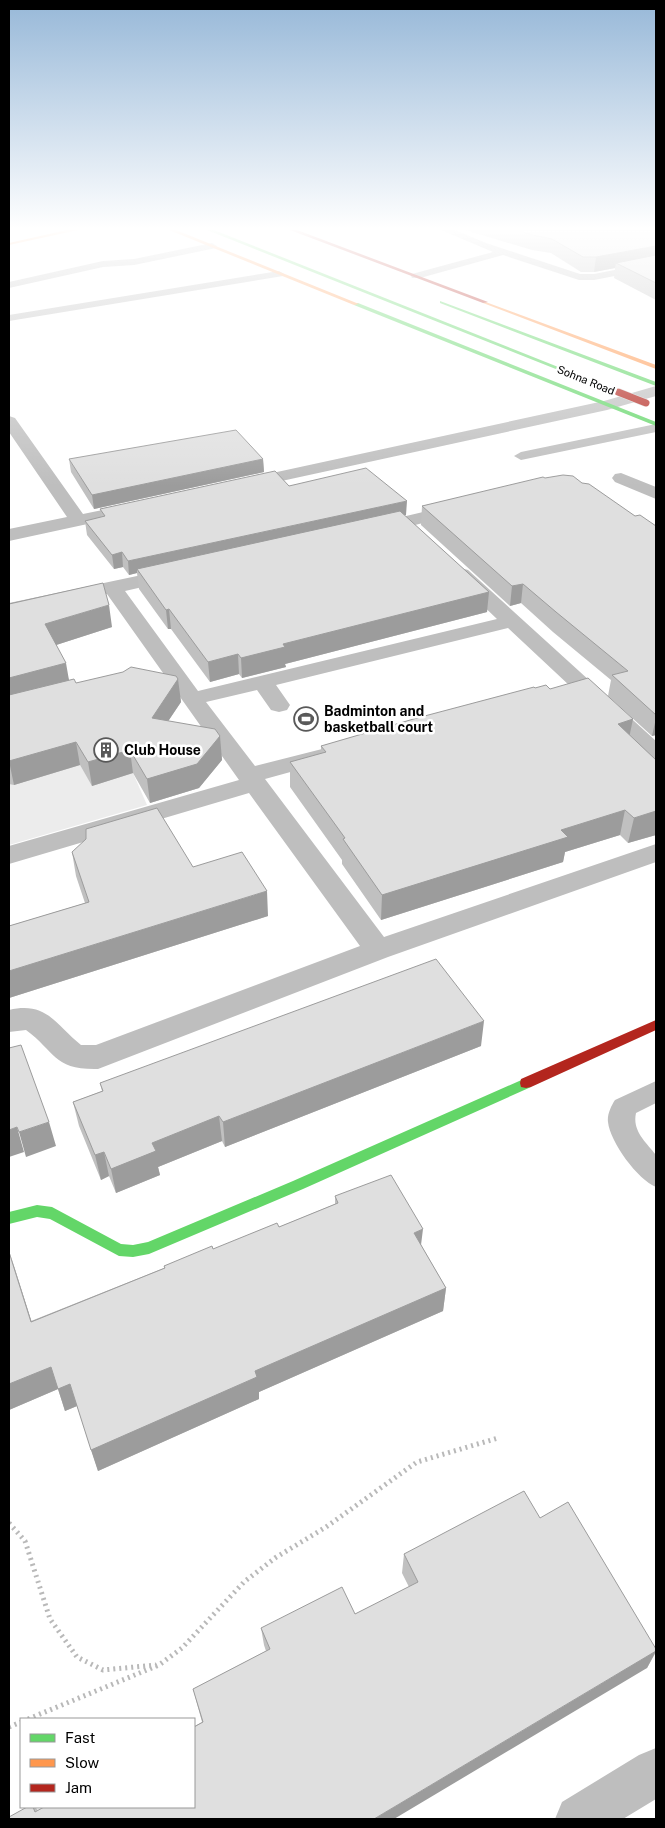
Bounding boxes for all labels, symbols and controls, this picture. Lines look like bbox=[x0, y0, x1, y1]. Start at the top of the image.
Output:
street label: Sohna Road bbox=[555, 363, 617, 397]
place label: Badminton and basketball court bbox=[324, 703, 433, 735]
sports icon: Badminton and basketball court bbox=[293, 706, 319, 732]
building icon: Club House bbox=[93, 737, 119, 763]
place label: Club House bbox=[124, 742, 201, 758]
legend bbox=[20, 1718, 195, 1808]
text: Fast bbox=[65, 1729, 95, 1746]
text: Slow bbox=[65, 1754, 100, 1771]
text: Jam bbox=[65, 1779, 92, 1796]

